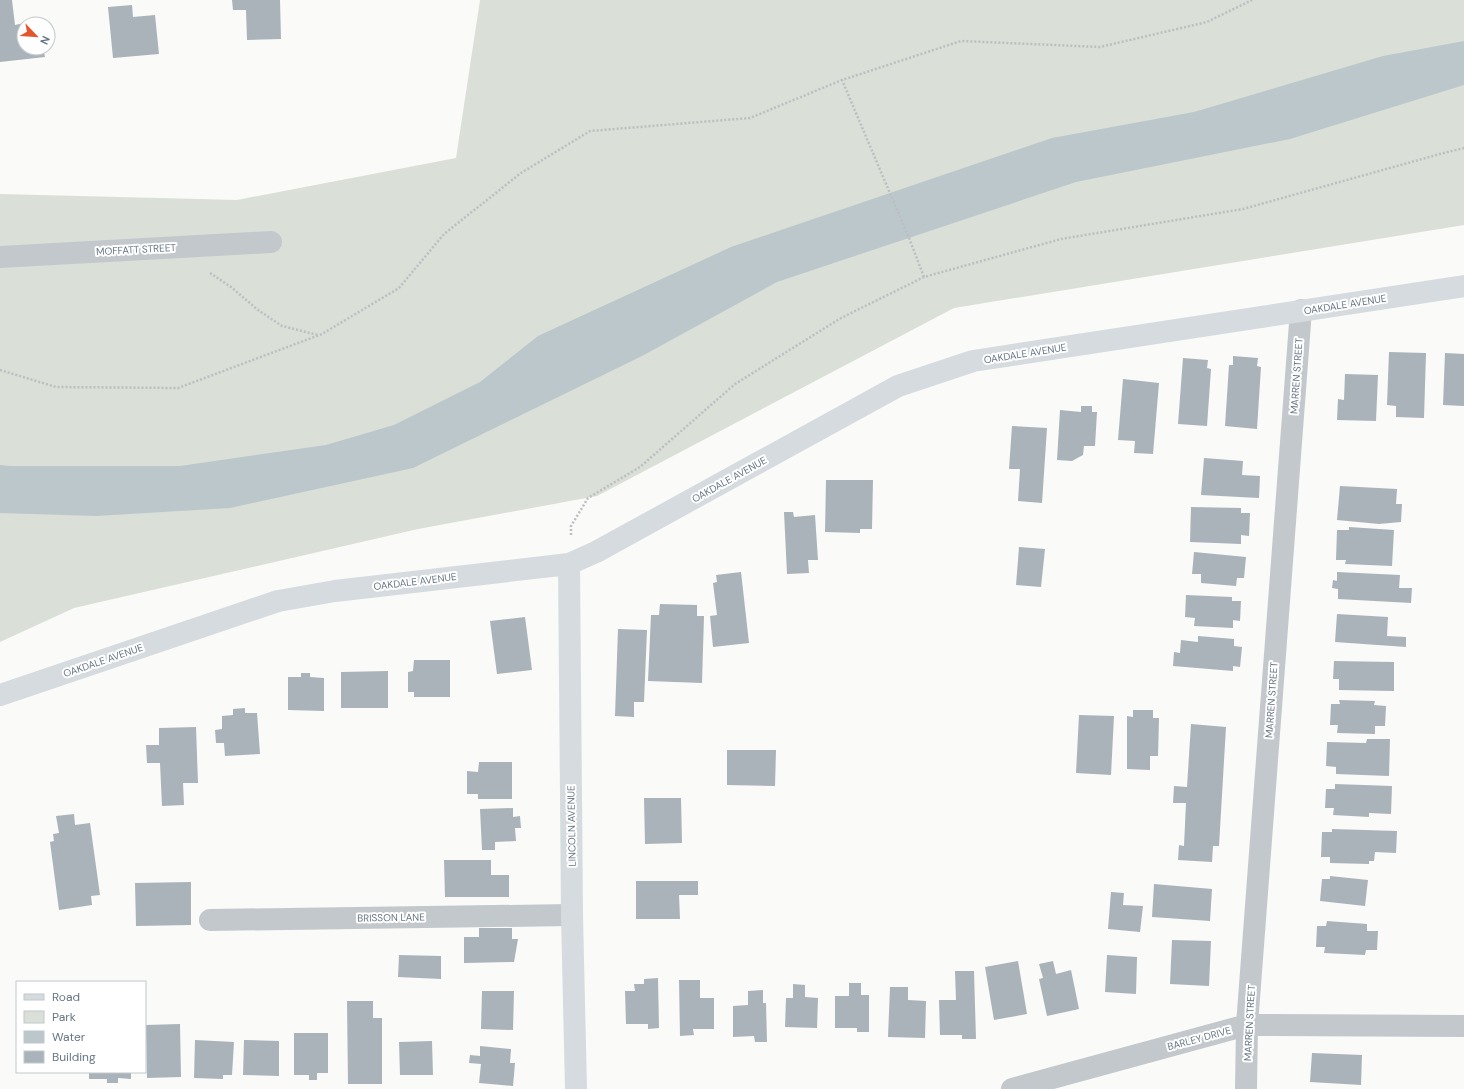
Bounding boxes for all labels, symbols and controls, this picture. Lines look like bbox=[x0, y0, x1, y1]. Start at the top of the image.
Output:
north arrow bbox=[16, 16, 56, 56]
text: N bbox=[37, 34, 53, 47]
street label: MOFFATT STREET bbox=[96, 241, 177, 258]
street label: OAKDALE AVENUE bbox=[1303, 291, 1388, 317]
street label: MARREN STREET bbox=[1287, 337, 1306, 415]
street label: OAKDALE AVENUE bbox=[983, 340, 1068, 366]
street label: OAKDALE AVENUE bbox=[690, 453, 769, 505]
street label: OAKDALE AVENUE bbox=[373, 570, 458, 593]
street label: OAKDALE AVENUE bbox=[62, 641, 145, 680]
street label: MARREN STREET bbox=[1262, 661, 1281, 739]
street label: LINCOLN AVENUE bbox=[564, 785, 579, 867]
street label: BRISSON LANE bbox=[357, 910, 425, 925]
legend bbox=[16, 981, 146, 1073]
street label: MARREN STREET bbox=[1241, 984, 1258, 1061]
text: Road bbox=[52, 989, 80, 1005]
text: Park bbox=[52, 1009, 76, 1025]
street label: BARLEY DRIVE bbox=[1166, 1024, 1233, 1053]
text: Water bbox=[52, 1029, 86, 1045]
text: Building bbox=[52, 1049, 96, 1065]

